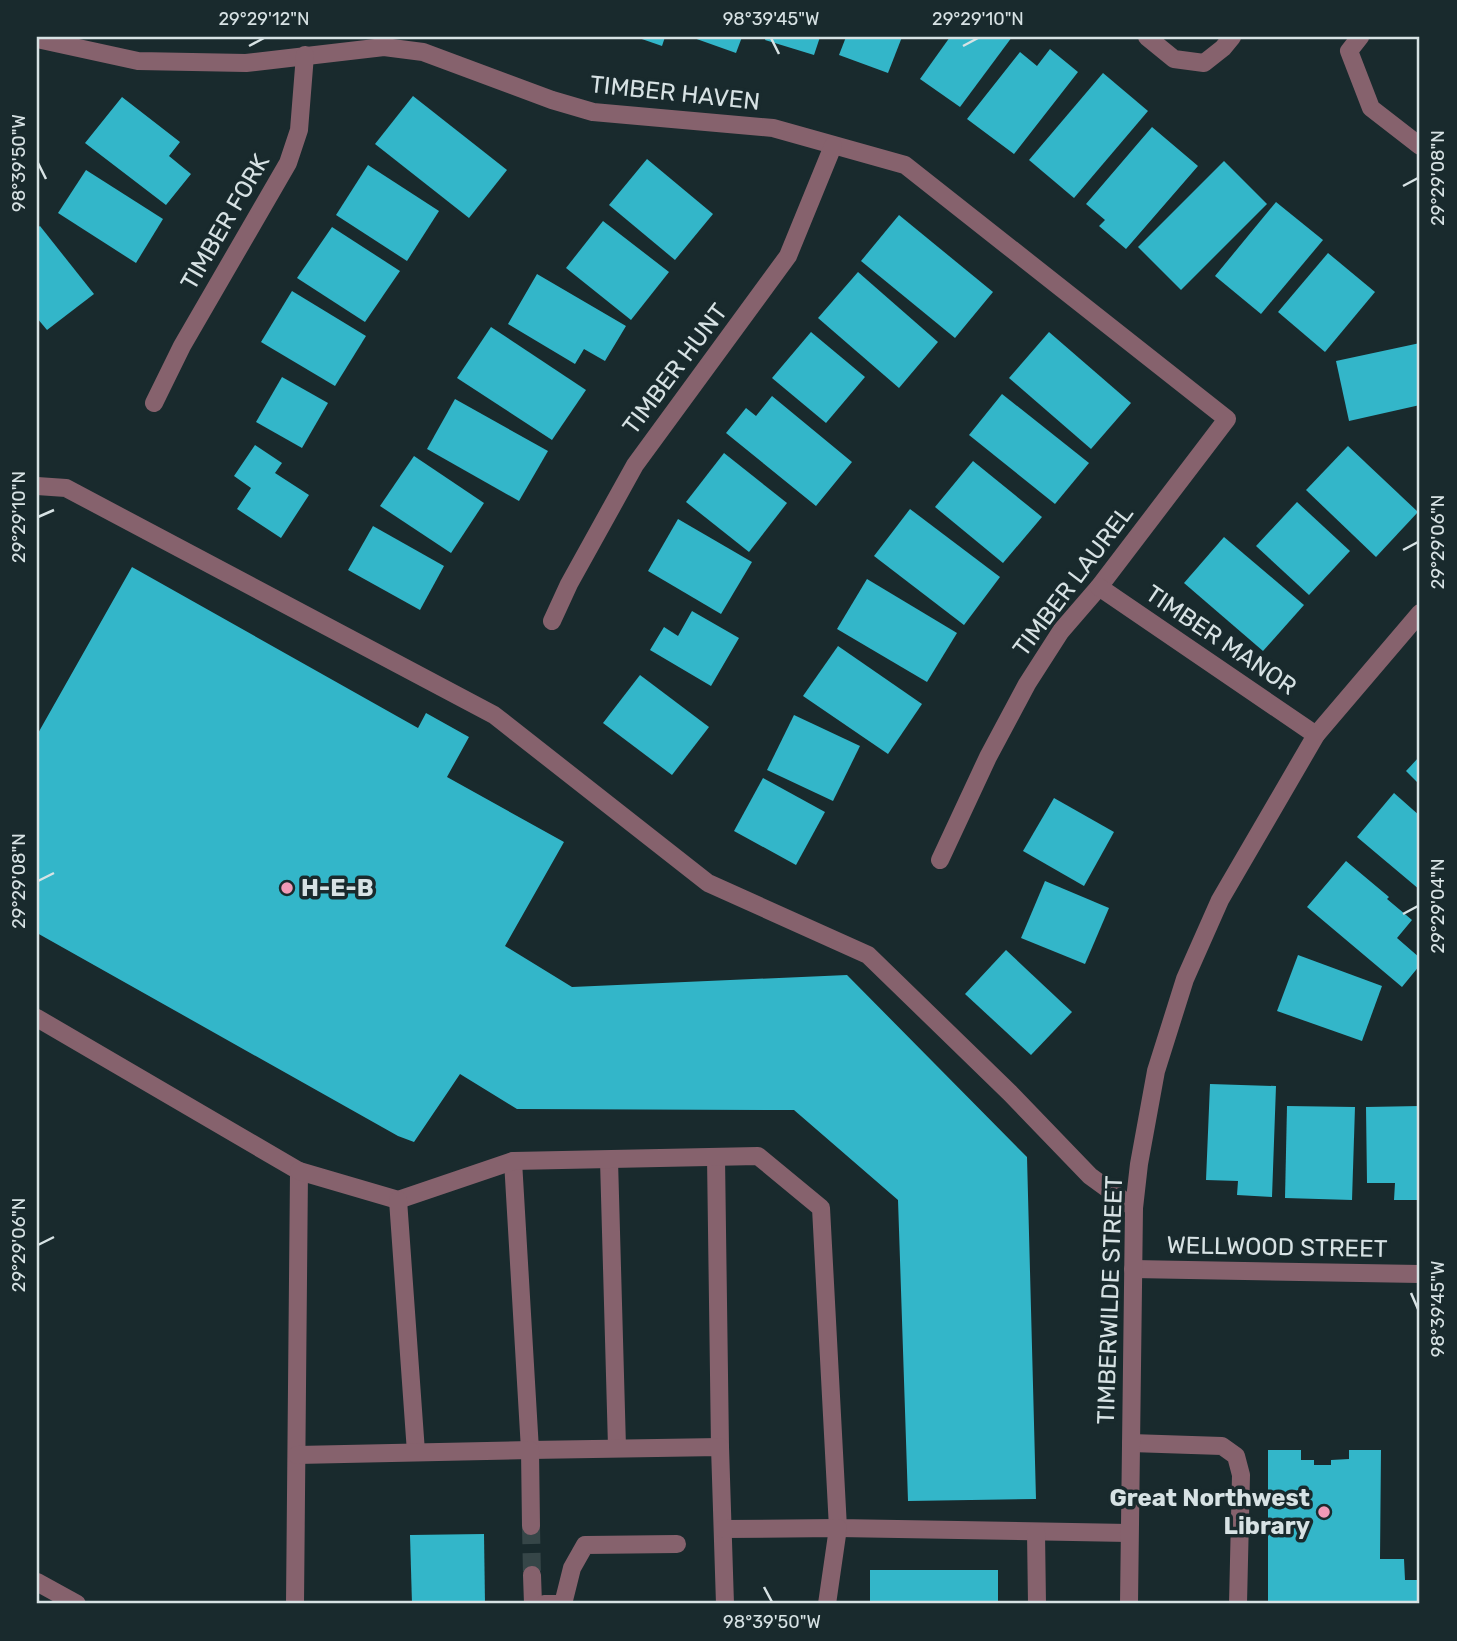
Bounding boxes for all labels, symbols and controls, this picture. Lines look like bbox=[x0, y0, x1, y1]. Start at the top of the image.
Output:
text: 29°29'12"N bbox=[219, 8, 309, 30]
text: 98°39'45"W bbox=[723, 8, 819, 30]
text: 29°29'10"N bbox=[932, 8, 1024, 30]
street label: TIMBER HAVEN bbox=[589, 70, 761, 116]
text: 98°39'50"W bbox=[8, 114, 30, 212]
text: 29°29'08"N bbox=[1427, 130, 1449, 226]
street label: TIMBER FORK bbox=[175, 149, 275, 295]
street label: TIMBER HUNT bbox=[617, 298, 733, 440]
text: 29°29'10"N bbox=[8, 471, 30, 563]
text: 29°29'06"N bbox=[1427, 495, 1449, 589]
street label: TIMBER LAUREL bbox=[1007, 500, 1139, 662]
street label: TIMBER MANOR bbox=[1140, 579, 1302, 701]
text: 29°29'08"N bbox=[8, 833, 30, 929]
text: 29°29'04"N bbox=[1427, 859, 1449, 953]
place label: H-E-B bbox=[301, 874, 374, 902]
marker: H-E-B bbox=[279, 880, 295, 896]
street label: TIMBERWILDE STREET bbox=[1092, 1175, 1128, 1425]
text: 29°29'06"N bbox=[8, 1198, 30, 1292]
street label: WELLWOOD STREET bbox=[1166, 1231, 1388, 1263]
text: 98°39'45"W bbox=[1427, 1261, 1449, 1357]
place label: Great Northwest Library bbox=[1109, 1484, 1310, 1540]
marker: Great Northwest Library bbox=[1316, 1504, 1332, 1520]
text: 98°39'50"W bbox=[723, 1611, 821, 1633]

